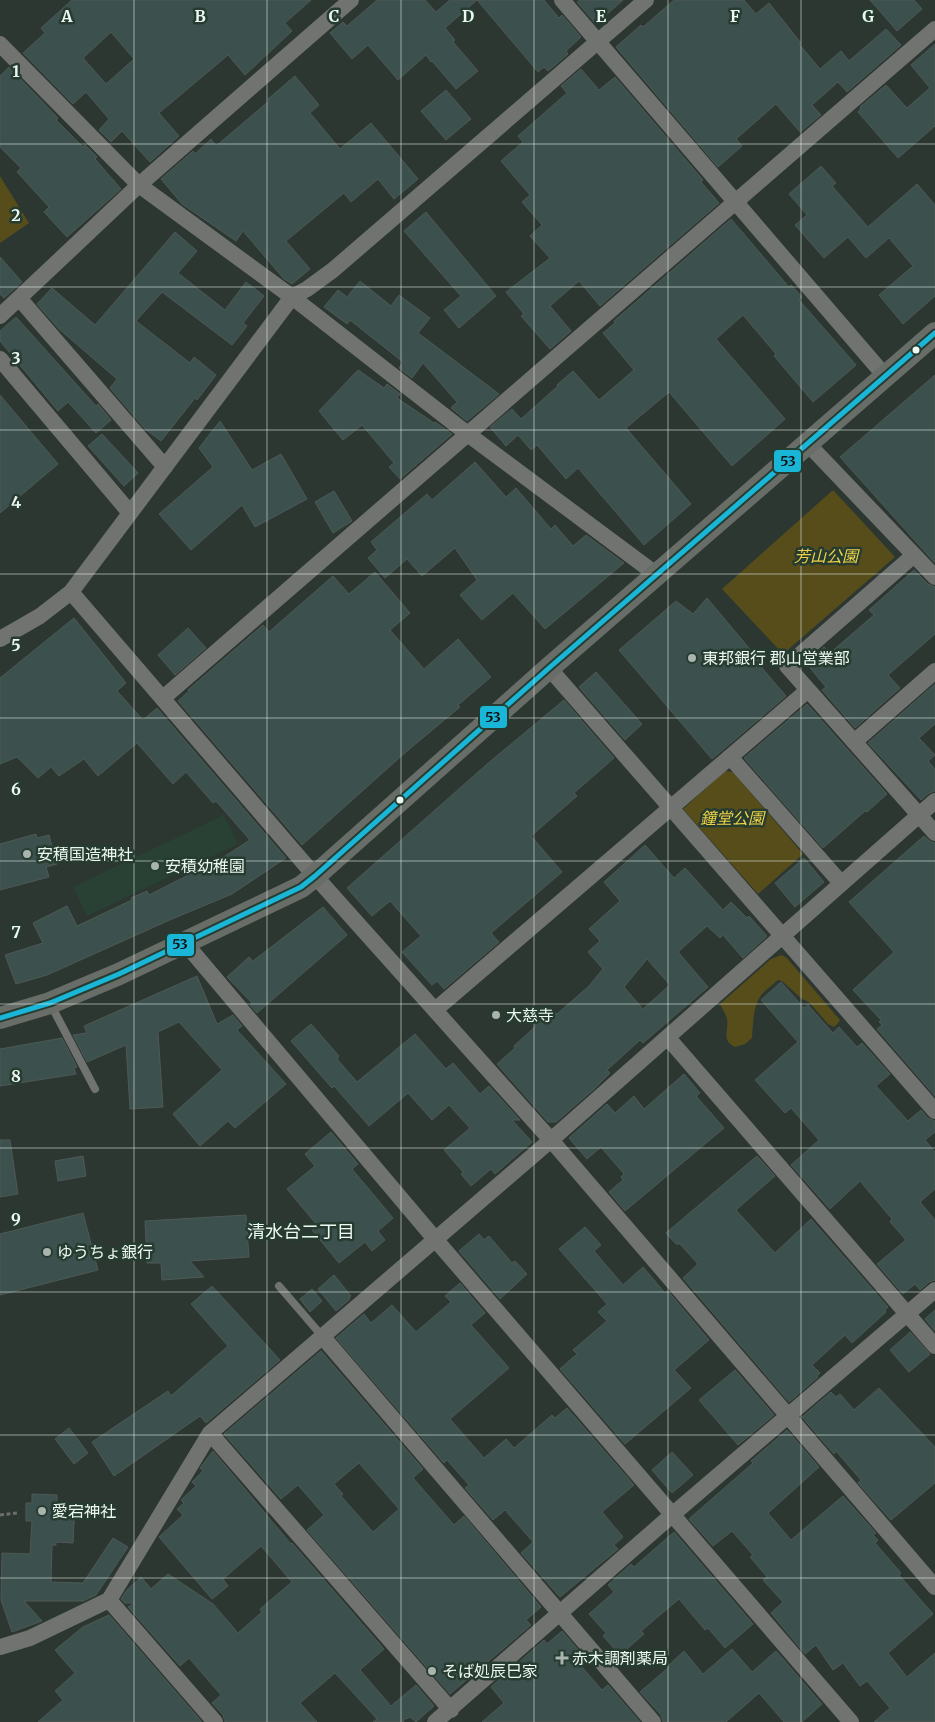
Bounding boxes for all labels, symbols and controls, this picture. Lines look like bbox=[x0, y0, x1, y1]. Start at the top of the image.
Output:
text: A bbox=[60, 6, 73, 26]
text: B bbox=[194, 6, 206, 26]
text: C bbox=[329, 6, 339, 26]
text: D bbox=[462, 6, 474, 26]
text: E bbox=[596, 6, 607, 26]
text: F bbox=[730, 6, 740, 26]
text: G bbox=[862, 6, 874, 26]
text: 1 bbox=[12, 61, 20, 81]
text: 2 bbox=[11, 205, 21, 225]
unlabelled marker bbox=[911, 345, 921, 355]
text: 3 bbox=[11, 348, 21, 368]
line badge: 53 bbox=[773, 449, 802, 473]
text: 53 bbox=[780, 452, 796, 470]
text: 4 bbox=[11, 492, 21, 512]
park label: 芳山公園 bbox=[794, 546, 860, 566]
text: 5 bbox=[11, 635, 21, 655]
place label: 東邦銀行 郡山営業部 bbox=[702, 648, 850, 668]
marker: 東邦銀行 郡山営業部 bbox=[686, 652, 698, 664]
line badge: 53 bbox=[479, 705, 508, 729]
text: 53 bbox=[485, 708, 501, 726]
text: 6 bbox=[11, 779, 21, 799]
unlabelled marker bbox=[395, 795, 405, 805]
park label: 鐘堂公園 bbox=[700, 808, 766, 828]
place label: 安積国造神社 bbox=[37, 844, 133, 864]
marker: 安積国造神社 bbox=[21, 848, 33, 860]
place label: 安積幼稚園 bbox=[165, 856, 245, 876]
marker: 安積幼稚園 bbox=[149, 860, 161, 872]
text: 7 bbox=[11, 922, 21, 942]
line badge: 53 bbox=[166, 933, 195, 957]
text: 53 bbox=[172, 935, 188, 953]
place label: 大慈寺 bbox=[506, 1005, 554, 1025]
marker: 大慈寺 bbox=[490, 1009, 502, 1021]
text: 8 bbox=[11, 1066, 21, 1086]
text: 9 bbox=[11, 1209, 21, 1229]
district label: 清水台二丁目 bbox=[247, 1220, 355, 1243]
place label: ゆうちょ銀行 bbox=[57, 1242, 153, 1262]
marker: ゆうちょ銀行 bbox=[41, 1246, 53, 1258]
place label: 愛宕神社 bbox=[52, 1501, 116, 1521]
marker: 愛宕神社 bbox=[36, 1505, 48, 1517]
place label: 赤木調剤薬局 bbox=[572, 1648, 668, 1668]
marker: 赤木調剤薬局 bbox=[556, 1652, 568, 1664]
place label: そば処辰巳家 bbox=[442, 1661, 538, 1681]
marker: そば処辰巳家 bbox=[426, 1665, 438, 1677]

